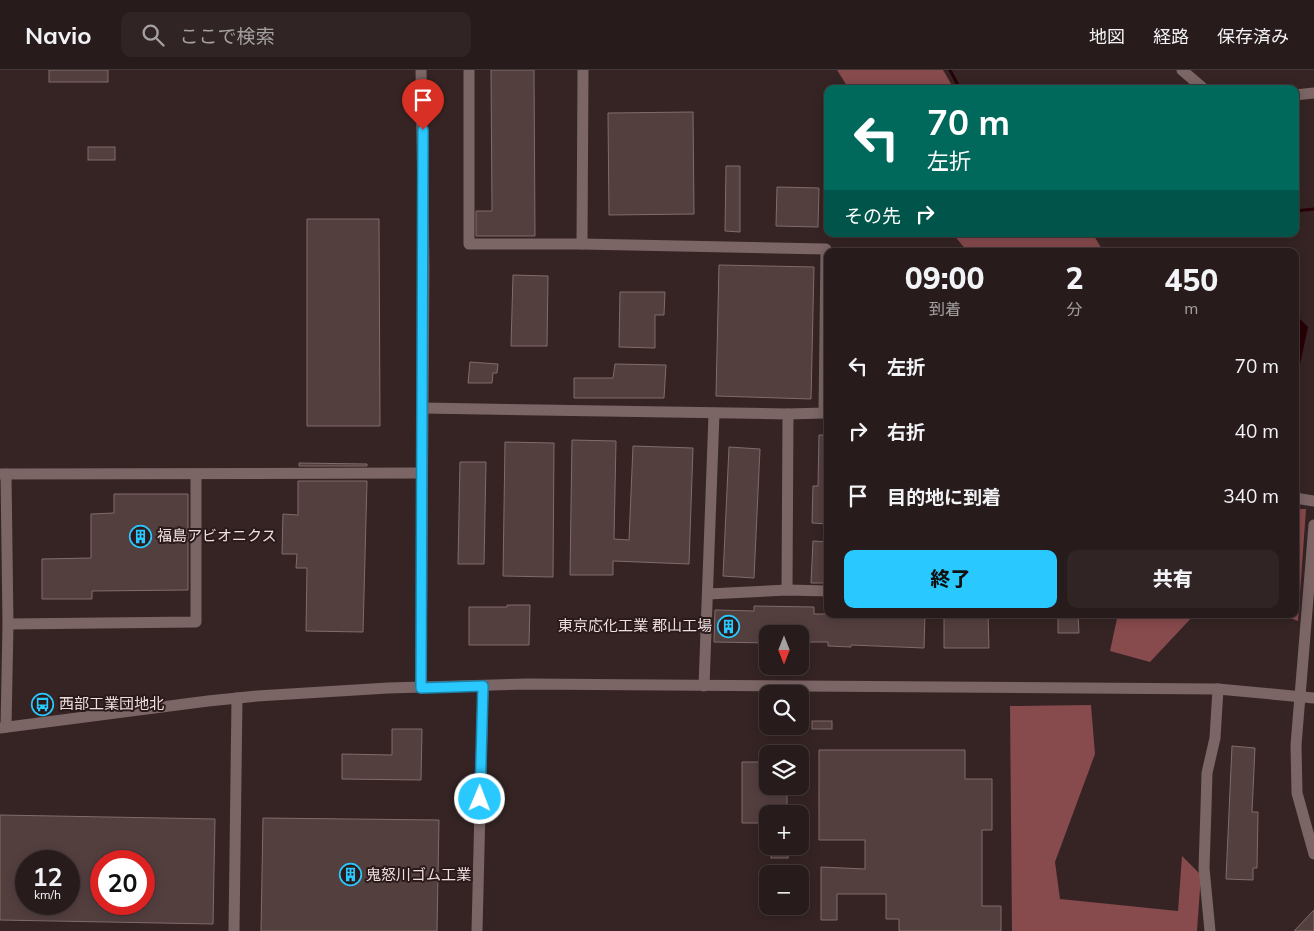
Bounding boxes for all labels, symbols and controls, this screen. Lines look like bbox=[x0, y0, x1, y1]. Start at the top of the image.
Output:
search box bbox=[121, 12, 471, 57]
text: Navio bbox=[25, 20, 91, 50]
icon: search bbox=[139, 21, 167, 49]
text: ここで検索 bbox=[179, 24, 274, 48]
text: 地図 bbox=[1089, 25, 1125, 48]
text: 経路 bbox=[1153, 25, 1189, 48]
text: 保存済み bbox=[1217, 25, 1289, 48]
pin bbox=[402, 79, 444, 130]
icon: arrive bbox=[409, 86, 437, 114]
text: 70 m bbox=[927, 100, 1010, 144]
icon: left bbox=[844, 105, 909, 170]
text: 左折 bbox=[927, 147, 971, 175]
icon: right bbox=[911, 200, 939, 228]
text: その先 bbox=[844, 204, 901, 228]
text: 09:00 bbox=[905, 259, 985, 297]
text: 2 bbox=[1065, 259, 1083, 297]
text: 450 bbox=[1164, 261, 1218, 299]
text: m bbox=[1184, 298, 1198, 318]
text: 到着 bbox=[929, 299, 961, 319]
text: 分 bbox=[1066, 299, 1082, 319]
icon: left bbox=[844, 352, 872, 380]
text: 70 m bbox=[1235, 354, 1279, 378]
text: 左折 bbox=[887, 355, 925, 379]
icon: right bbox=[844, 417, 872, 445]
text: 40 m bbox=[1235, 419, 1279, 443]
text: 右折 bbox=[887, 420, 925, 444]
icon: arrive bbox=[844, 482, 872, 510]
text: 340 m bbox=[1223, 484, 1279, 508]
text: 目的地に到着 bbox=[887, 485, 1001, 509]
building icon: 福島アビオニクス bbox=[129, 524, 153, 548]
place label: 福島アビオニクス bbox=[157, 526, 277, 545]
button: 終了 bbox=[844, 550, 1057, 608]
button: 共有 bbox=[1067, 550, 1279, 608]
building icon: 東京応化工業 郡山工場 bbox=[716, 614, 740, 638]
place label: 東京応化工業 郡山工場 bbox=[558, 616, 712, 635]
north arrow bbox=[759, 625, 809, 675]
map controls bbox=[759, 625, 809, 915]
button: search bbox=[759, 685, 809, 735]
bus stop icon: 西部工業団地北 bbox=[31, 692, 55, 716]
place label: 西部工業団地北 bbox=[59, 694, 164, 713]
button: layers bbox=[759, 745, 809, 795]
position arrow bbox=[453, 772, 505, 824]
button: + bbox=[759, 805, 809, 855]
speed limit sign: 20 bbox=[90, 850, 155, 915]
text: 12 bbox=[32, 861, 63, 892]
building icon: 鬼怒川ゴム工業 bbox=[338, 863, 362, 887]
place label: 鬼怒川ゴム工業 bbox=[366, 865, 471, 884]
button: − bbox=[759, 865, 809, 915]
text: km/h bbox=[34, 887, 61, 902]

